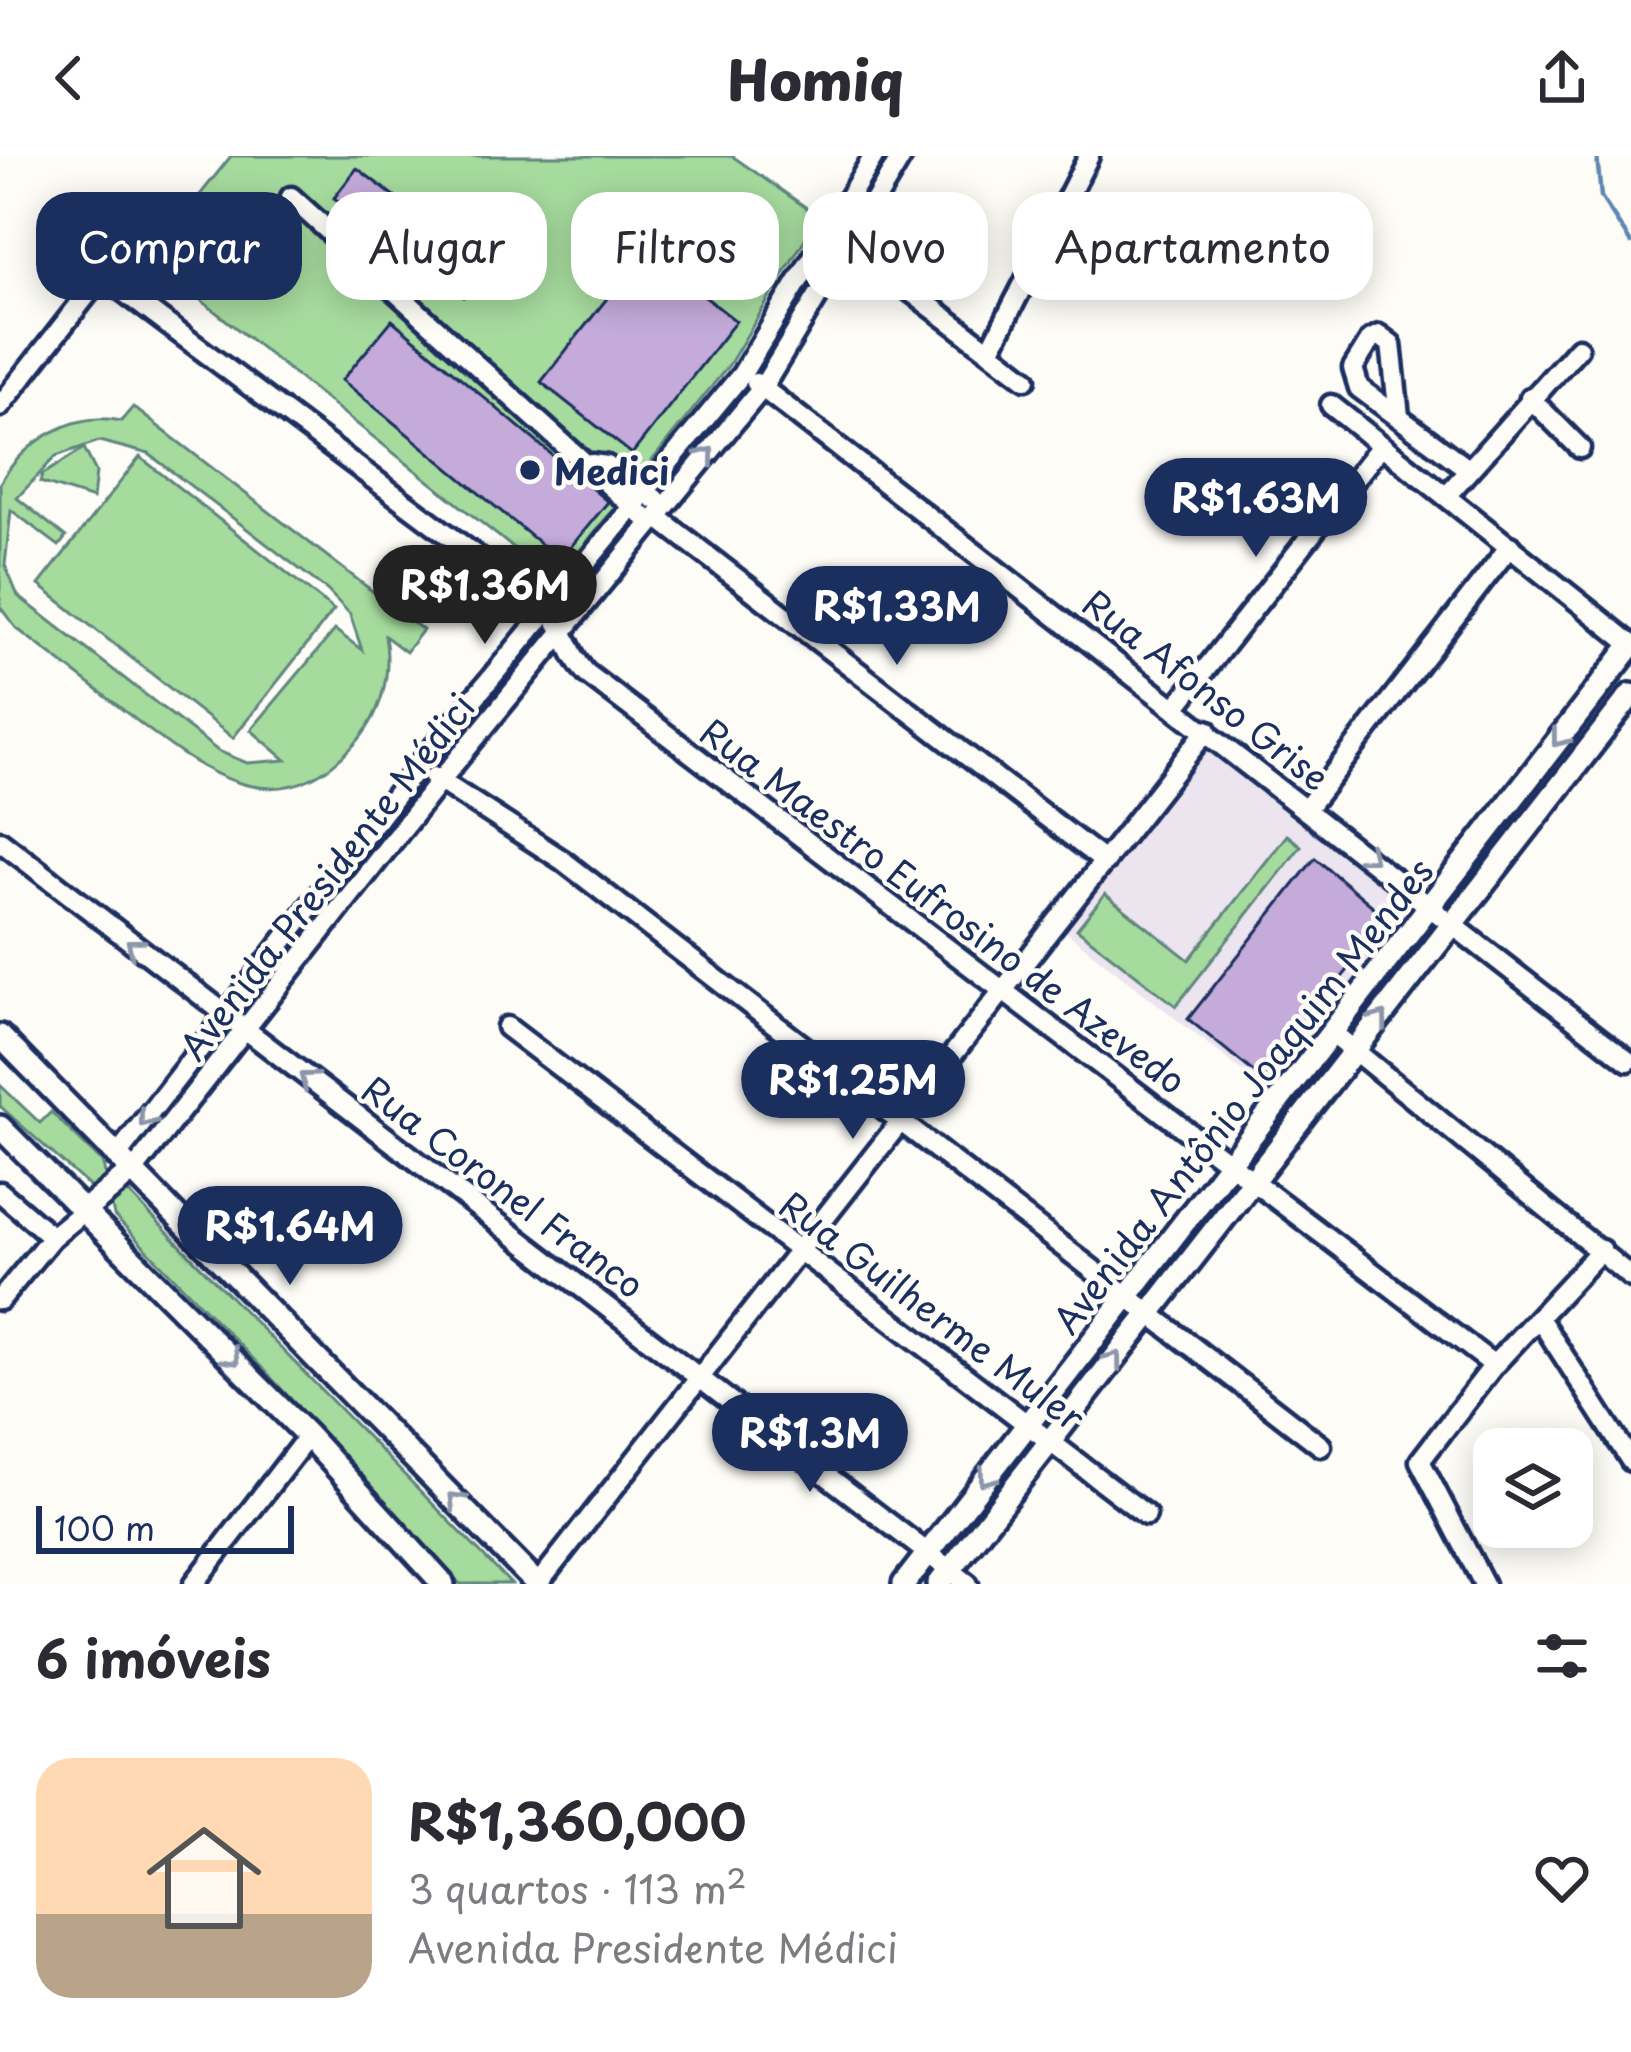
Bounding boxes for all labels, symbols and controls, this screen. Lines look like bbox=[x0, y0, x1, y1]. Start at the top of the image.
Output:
text: Homiq bbox=[728, 38, 903, 119]
icon: back bbox=[36, 45, 102, 111]
icon: share bbox=[1529, 45, 1595, 111]
chip: Comprar bbox=[36, 192, 302, 300]
chip: Alugar bbox=[326, 192, 547, 300]
chip: Filtros bbox=[571, 192, 779, 300]
chip: Novo bbox=[803, 192, 988, 300]
chip: Apartamento bbox=[1012, 192, 1373, 300]
place label: Medici bbox=[554, 443, 669, 497]
one-way arrow bbox=[693, 447, 714, 469]
marker: Medici bbox=[517, 457, 543, 483]
pin: R$1.63M bbox=[1145, 458, 1367, 560]
text: R$1.63M bbox=[1171, 467, 1341, 526]
pin: R$1.36M bbox=[374, 545, 596, 647]
text: R$1.36M bbox=[400, 554, 570, 613]
pin: R$1.33M bbox=[786, 566, 1008, 668]
text: R$1.33M bbox=[813, 575, 981, 634]
street label: Rua Afonso Grise bbox=[1072, 575, 1342, 803]
street label: Avenida Presidente Médici bbox=[165, 681, 487, 1071]
street label: Rua Maestro Eufrosino de Azevedo bbox=[690, 704, 1198, 1106]
one-way arrow bbox=[1552, 725, 1574, 747]
one-way arrow bbox=[1356, 842, 1378, 863]
street label: Avenida Antônio Joaquim Mendes bbox=[1039, 846, 1445, 1344]
one-way arrow bbox=[126, 939, 148, 960]
one-way arrow bbox=[1366, 1010, 1387, 1032]
pin: R$1.25M bbox=[742, 1040, 964, 1142]
text: R$1.25M bbox=[768, 1049, 938, 1108]
street label: Rua Coronel Franco bbox=[352, 1062, 656, 1310]
one-way arrow bbox=[299, 1072, 321, 1094]
one-way arrow bbox=[139, 1105, 160, 1127]
street label: Rua Guilherme Muler bbox=[769, 1177, 1097, 1443]
pin: R$1.64M bbox=[179, 1186, 401, 1288]
text: R$1.64M bbox=[205, 1195, 375, 1254]
one-way arrow bbox=[217, 1344, 239, 1366]
one-way arrow bbox=[1100, 1351, 1122, 1372]
pin: R$1.3M bbox=[712, 1393, 908, 1495]
text: R$1.3M bbox=[739, 1402, 881, 1461]
map controls bbox=[1473, 1428, 1593, 1548]
button: layers bbox=[1473, 1428, 1593, 1548]
one-way arrow bbox=[978, 1465, 1000, 1486]
one-way arrow bbox=[448, 1492, 470, 1514]
scale bar bbox=[36, 1500, 294, 1553]
text: 100 m bbox=[54, 1502, 155, 1552]
text: 6 imóveis bbox=[36, 1618, 271, 1695]
icon: filters bbox=[1529, 1623, 1595, 1689]
text: R$1,360,000 bbox=[408, 1781, 747, 1858]
icon: home bbox=[132, 1806, 276, 1950]
icon: heart bbox=[1529, 1845, 1595, 1911]
text: 3 quartos · 113 m² bbox=[408, 1858, 747, 1917]
text: Avenida Presidente Médici bbox=[408, 1917, 898, 1976]

